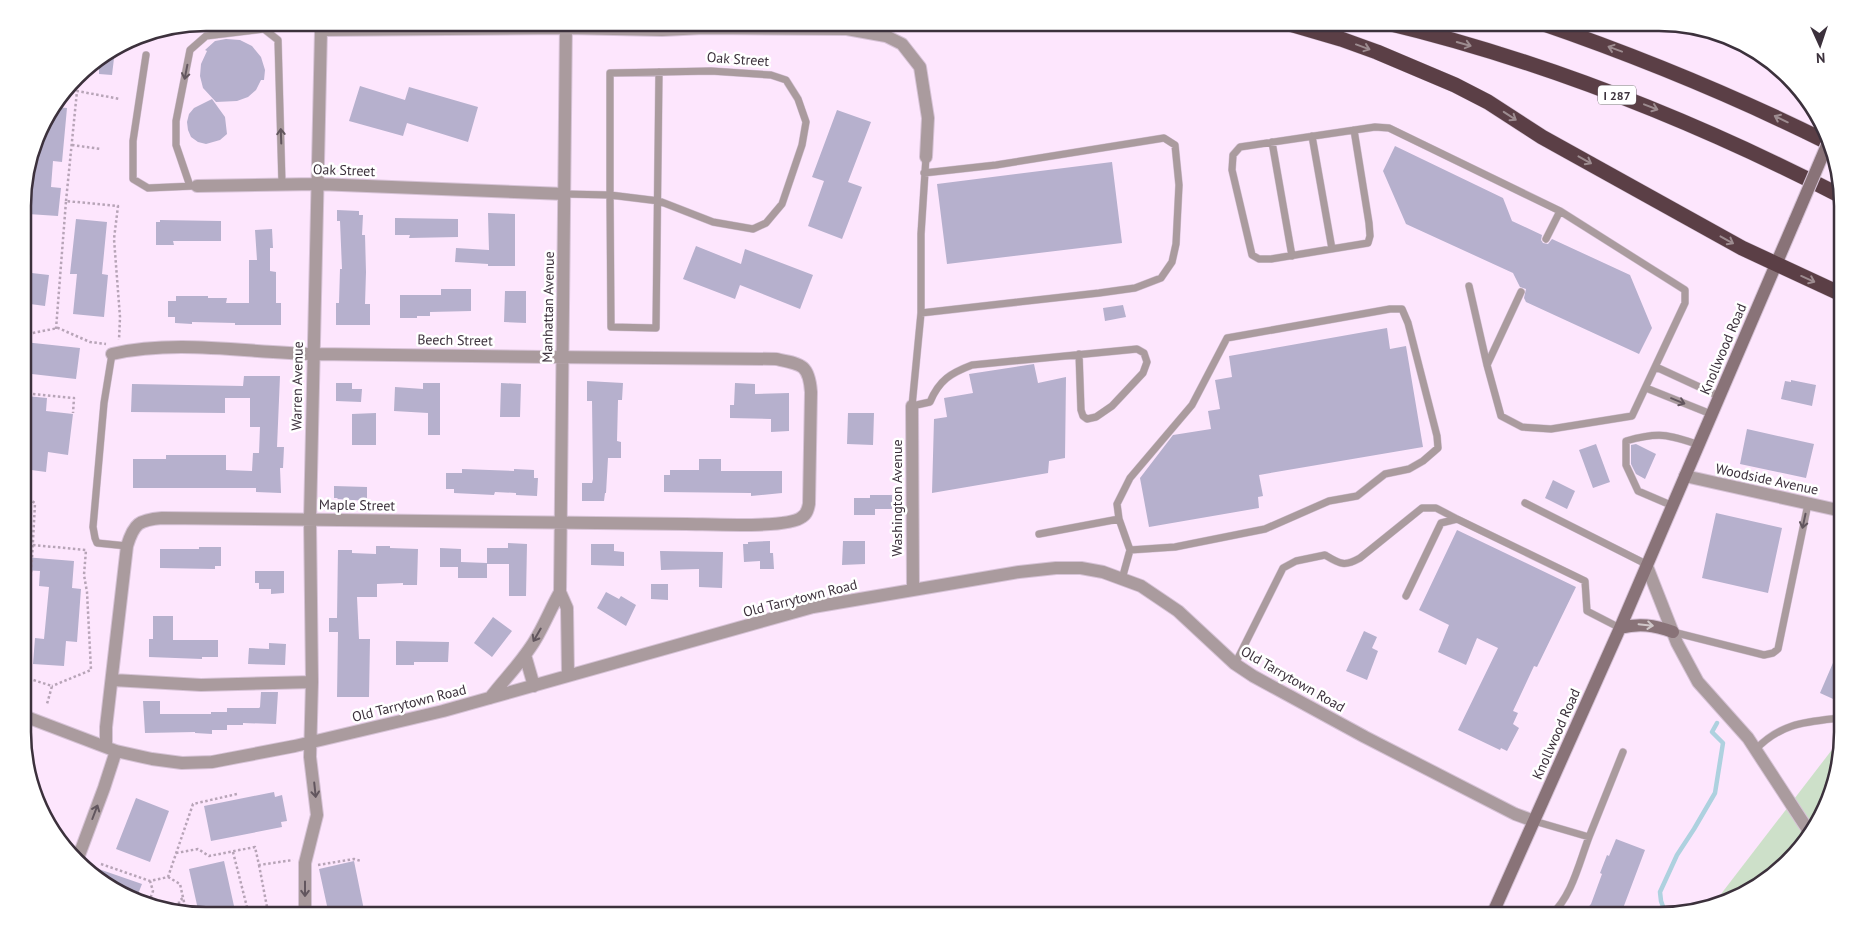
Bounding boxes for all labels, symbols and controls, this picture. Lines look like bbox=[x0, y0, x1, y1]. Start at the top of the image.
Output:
north arrow bbox=[1795, 20, 1845, 70]
one-way arrow bbox=[1455, 39, 1471, 49]
one-way arrow bbox=[1355, 43, 1370, 52]
one-way arrow bbox=[1608, 44, 1624, 53]
street label: Oak Street bbox=[706, 48, 770, 70]
text: N bbox=[1816, 49, 1826, 67]
one-way arrow bbox=[181, 63, 190, 79]
road number: I 287 bbox=[1598, 86, 1636, 104]
one-way arrow bbox=[1643, 104, 1658, 113]
one-way arrow bbox=[1503, 111, 1517, 121]
one-way arrow bbox=[1774, 114, 1789, 123]
one-way arrow bbox=[276, 128, 286, 144]
one-way arrow bbox=[1577, 156, 1592, 166]
street label: Oak Street bbox=[313, 160, 376, 180]
one-way arrow bbox=[1719, 235, 1733, 245]
street label: Manhattan Avenue bbox=[538, 251, 558, 363]
one-way arrow bbox=[1800, 274, 1815, 284]
street label: Knollwood Road bbox=[1696, 301, 1750, 397]
street label: Beech Street bbox=[417, 330, 493, 350]
street label: Warren Avenue bbox=[287, 341, 307, 431]
one-way arrow bbox=[1671, 398, 1686, 407]
street label: Washington Avenue bbox=[888, 439, 906, 557]
street label: Woodside Avenue bbox=[1714, 459, 1820, 499]
street label: Maple Street bbox=[319, 495, 396, 515]
one-way arrow bbox=[1799, 513, 1809, 529]
street label: Old Tarrytown Road bbox=[741, 575, 859, 621]
one-way arrow bbox=[1638, 620, 1654, 630]
one-way arrow bbox=[532, 628, 542, 642]
street label: Old Tarrytown Road bbox=[1238, 642, 1348, 716]
street label: Old Tarrytown Road bbox=[350, 680, 468, 726]
street label: Knollwood Road bbox=[1528, 686, 1584, 782]
one-way arrow bbox=[310, 782, 320, 798]
one-way arrow bbox=[91, 805, 100, 820]
one-way arrow bbox=[300, 880, 310, 897]

